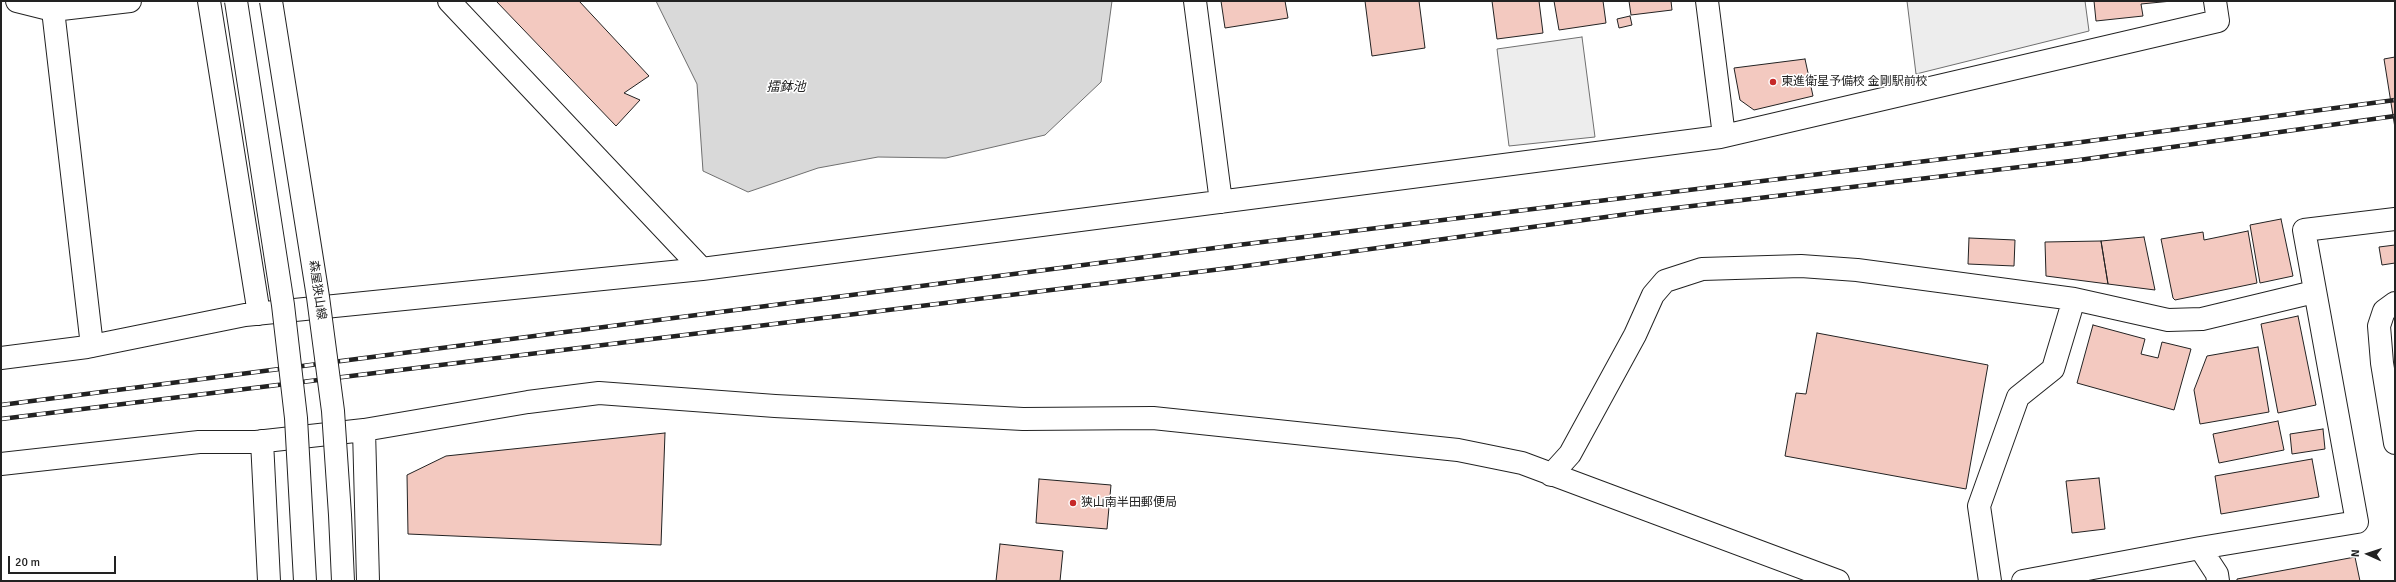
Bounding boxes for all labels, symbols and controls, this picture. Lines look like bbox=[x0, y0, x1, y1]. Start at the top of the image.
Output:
place label: 東進衛星予備校 金剛駅前校 bbox=[1781, 75, 1928, 89]
marker: 東進衛星予備校 金剛駅前校 bbox=[1768, 77, 1778, 87]
water label: 擂鉢池 bbox=[767, 80, 805, 96]
street label: 森屋狭山線 bbox=[306, 259, 328, 321]
place label: 狭山南半田郵便局 bbox=[1081, 496, 1177, 510]
marker: 狭山南半田郵便局 bbox=[1068, 498, 1078, 508]
north arrow bbox=[2348, 534, 2388, 574]
scale bar bbox=[10, 548, 118, 574]
text: N bbox=[2349, 549, 2362, 558]
text: 20 m bbox=[15, 555, 40, 570]

